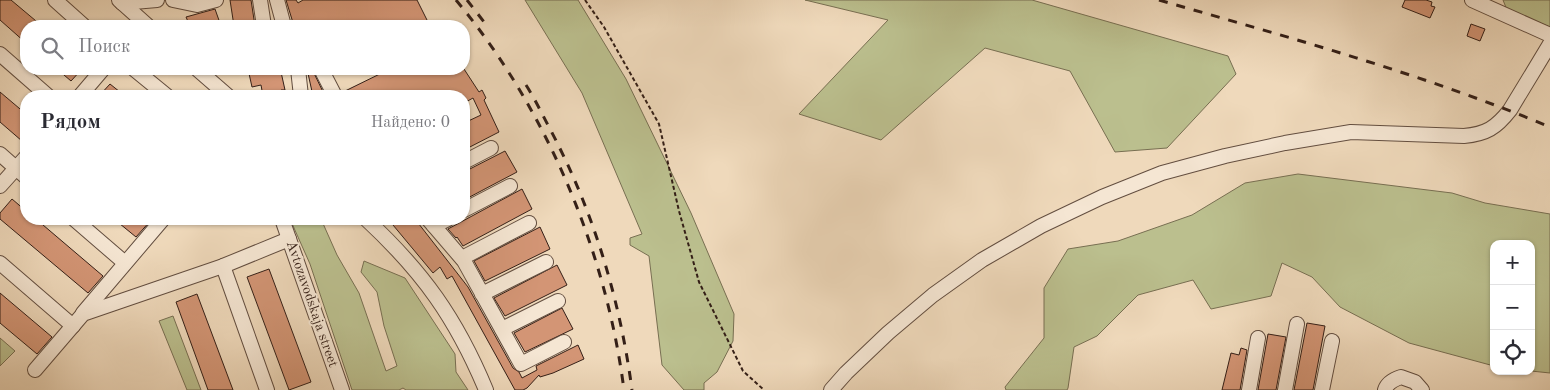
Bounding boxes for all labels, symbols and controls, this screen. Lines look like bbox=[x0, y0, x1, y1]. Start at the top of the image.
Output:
search box bbox=[20, 20, 470, 75]
icon: search bbox=[38, 34, 66, 62]
text: Поиск bbox=[78, 38, 130, 57]
text: Рядом bbox=[40, 112, 101, 133]
text: Найдено: 0 bbox=[371, 115, 450, 131]
street label: Avtozavodskaja street bbox=[284, 239, 340, 369]
map controls bbox=[1490, 240, 1535, 375]
button: + bbox=[1490, 240, 1535, 285]
button: − bbox=[1490, 285, 1535, 330]
button: locate bbox=[1490, 330, 1535, 375]

